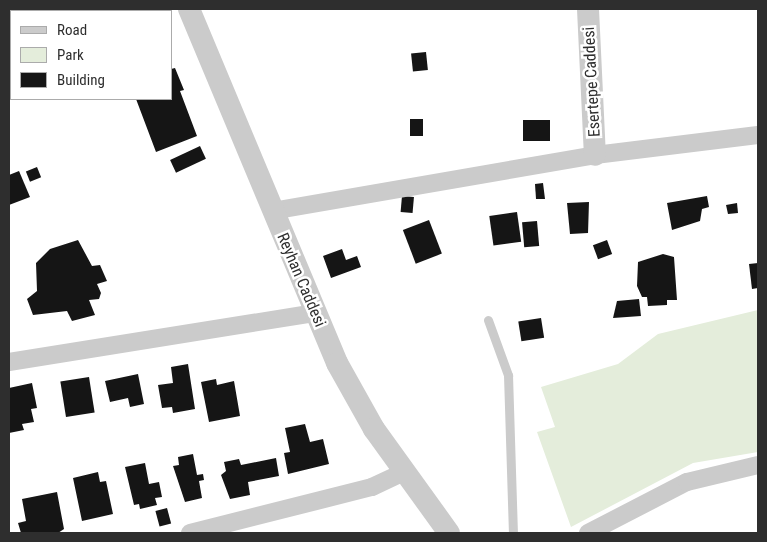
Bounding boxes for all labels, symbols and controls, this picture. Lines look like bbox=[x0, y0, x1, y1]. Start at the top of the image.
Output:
legend bbox=[10, 10, 172, 100]
text: Road bbox=[57, 21, 87, 39]
street label: Esertepe Caddesi bbox=[580, 26, 604, 138]
text: Park bbox=[57, 46, 84, 64]
text: Building bbox=[57, 71, 105, 89]
street label: Reyhan Caddesi bbox=[273, 230, 329, 330]

